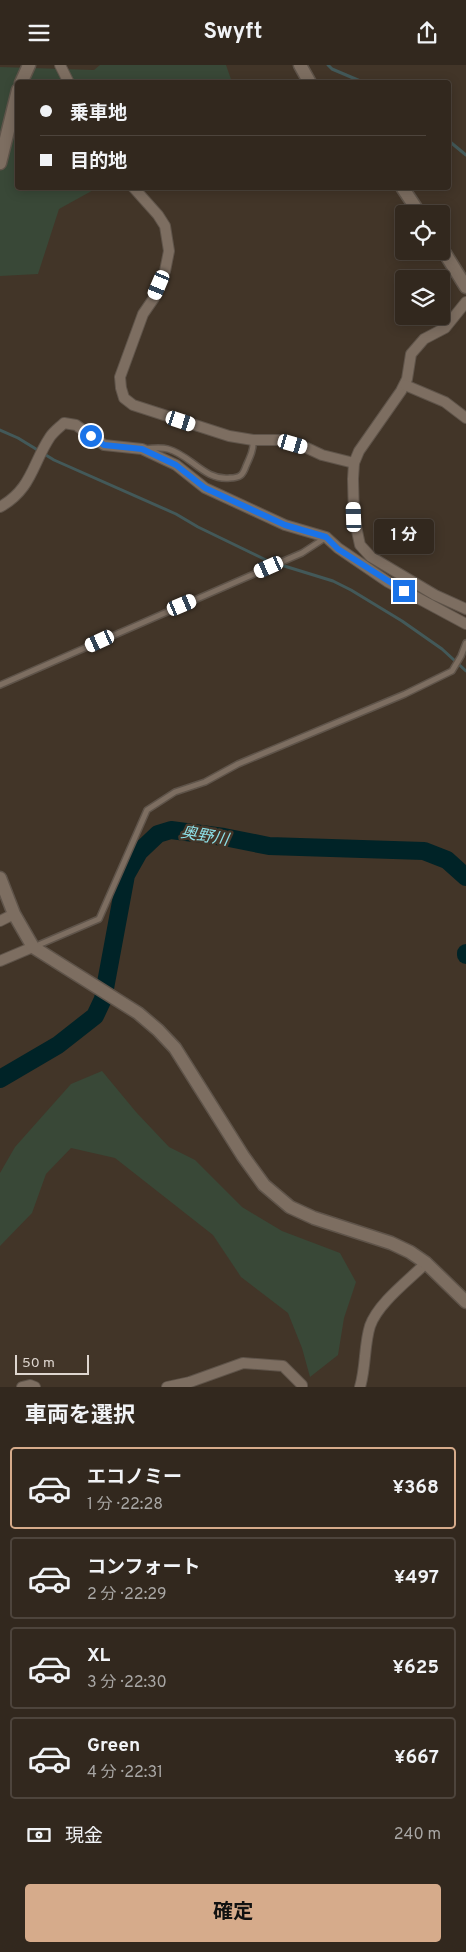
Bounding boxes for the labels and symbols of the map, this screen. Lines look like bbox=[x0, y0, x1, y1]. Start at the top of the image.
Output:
car bbox=[146, 268, 171, 302]
car bbox=[164, 409, 197, 433]
route start bbox=[80, 425, 102, 447]
car bbox=[276, 433, 309, 455]
car bbox=[345, 502, 362, 532]
callout: 1 分 bbox=[374, 519, 434, 553]
car bbox=[252, 554, 285, 580]
route end bbox=[393, 580, 415, 602]
car bbox=[165, 592, 198, 618]
car bbox=[83, 628, 116, 654]
water label: 奥野川 bbox=[179, 823, 232, 851]
scale bar bbox=[15, 1352, 89, 1375]

